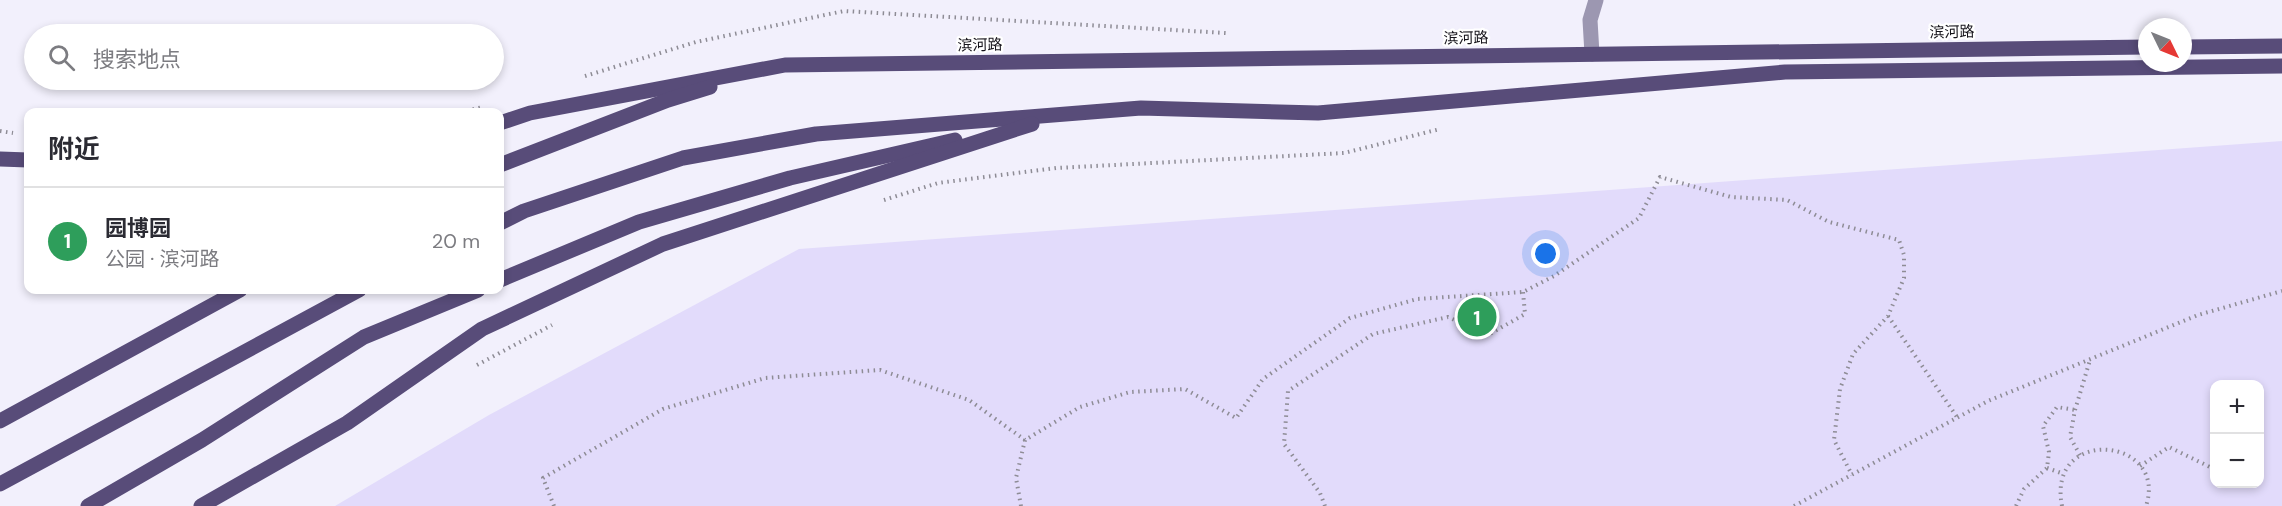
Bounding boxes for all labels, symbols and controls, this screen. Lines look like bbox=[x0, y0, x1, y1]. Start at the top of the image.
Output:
north arrow bbox=[2138, 18, 2192, 72]
street label: 滨河路 bbox=[1929, 22, 1975, 42]
search box bbox=[24, 24, 504, 90]
street label: 滨河路 bbox=[1443, 28, 1489, 48]
street label: 滨河路 bbox=[957, 35, 1003, 55]
icon: search bbox=[45, 41, 78, 74]
text: 搜索地点 bbox=[93, 45, 181, 74]
text: 附近 bbox=[48, 132, 100, 166]
text: 园博园 bbox=[105, 214, 171, 243]
text: 1 bbox=[64, 228, 71, 254]
text: 20 m bbox=[432, 228, 480, 254]
your location bbox=[1531, 239, 1560, 268]
text: 公园 · 滨河路 bbox=[105, 246, 220, 272]
pin: 1 bbox=[1458, 294, 1496, 340]
map controls bbox=[2210, 380, 2264, 488]
button: + bbox=[2210, 380, 2264, 434]
button: − bbox=[2210, 434, 2264, 488]

